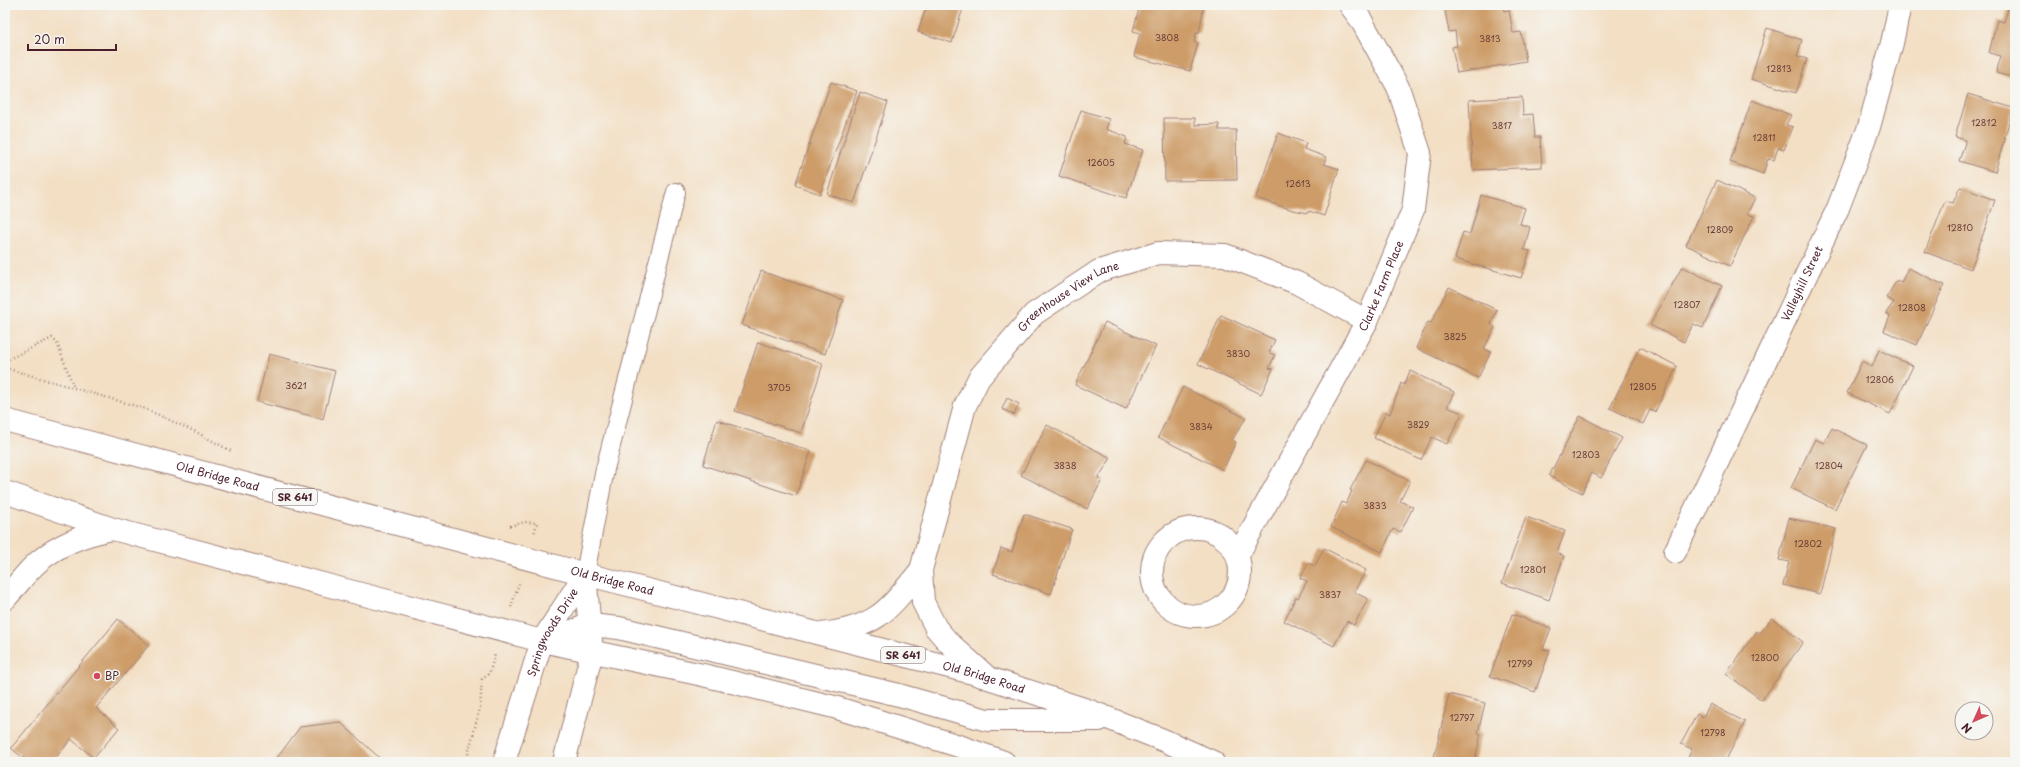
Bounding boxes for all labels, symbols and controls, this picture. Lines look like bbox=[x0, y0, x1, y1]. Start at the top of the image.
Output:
scale bar bbox=[28, 26, 116, 52]
text: 20 m bbox=[34, 30, 65, 48]
house number: 3808 bbox=[1155, 30, 1179, 44]
house number: 3813 bbox=[1479, 31, 1501, 45]
house number: 12813 bbox=[1766, 61, 1792, 75]
house number: 12812 bbox=[1971, 115, 1997, 129]
house number: 3817 bbox=[1492, 118, 1512, 132]
house number: 12811 bbox=[1753, 130, 1775, 144]
house number: 12605 bbox=[1087, 155, 1115, 169]
house number: 12613 bbox=[1285, 176, 1311, 190]
house number: 12810 bbox=[1947, 220, 1973, 234]
house number: 12809 bbox=[1707, 222, 1733, 236]
street label: Clarke Farm Place bbox=[1354, 238, 1408, 334]
street label: Valleyhill Street bbox=[1777, 243, 1827, 324]
street label: Greenhouse View Lane bbox=[1013, 256, 1121, 335]
house number: 12807 bbox=[1674, 297, 1700, 311]
house number: 12808 bbox=[1898, 300, 1926, 314]
house number: 3825 bbox=[1444, 329, 1467, 343]
house number: 3830 bbox=[1226, 346, 1250, 360]
house number: 12806 bbox=[1866, 372, 1894, 386]
house number: 3621 bbox=[285, 378, 307, 392]
house number: 12805 bbox=[1629, 379, 1657, 393]
house number: 3705 bbox=[768, 380, 791, 394]
house number: 3829 bbox=[1407, 417, 1429, 431]
house number: 3834 bbox=[1189, 419, 1213, 433]
house number: 12803 bbox=[1572, 447, 1600, 461]
street label: Old Bridge Road bbox=[174, 457, 261, 495]
house number: 3838 bbox=[1053, 458, 1077, 472]
house number: 12804 bbox=[1815, 458, 1843, 472]
road number: SR 641 bbox=[273, 489, 317, 505]
house number: 3833 bbox=[1363, 498, 1387, 512]
house number: 12802 bbox=[1794, 536, 1822, 550]
street label: Old Bridge Road bbox=[569, 562, 656, 599]
house number: 12801 bbox=[1520, 562, 1546, 576]
street label: Springwoods Drive bbox=[522, 584, 582, 679]
house number: 3837 bbox=[1319, 587, 1341, 601]
road number: SR 641 bbox=[881, 647, 925, 663]
house number: 12800 bbox=[1751, 650, 1779, 664]
house number: 12799 bbox=[1507, 656, 1533, 670]
street label: Old Bridge Road bbox=[941, 657, 1027, 697]
place label: BP bbox=[105, 667, 119, 684]
marker: BP bbox=[92, 671, 102, 681]
north arrow bbox=[1954, 701, 1994, 741]
house number: 12797 bbox=[1450, 710, 1474, 724]
text: N bbox=[1957, 719, 1976, 738]
house number: 12798 bbox=[1700, 725, 1726, 739]

